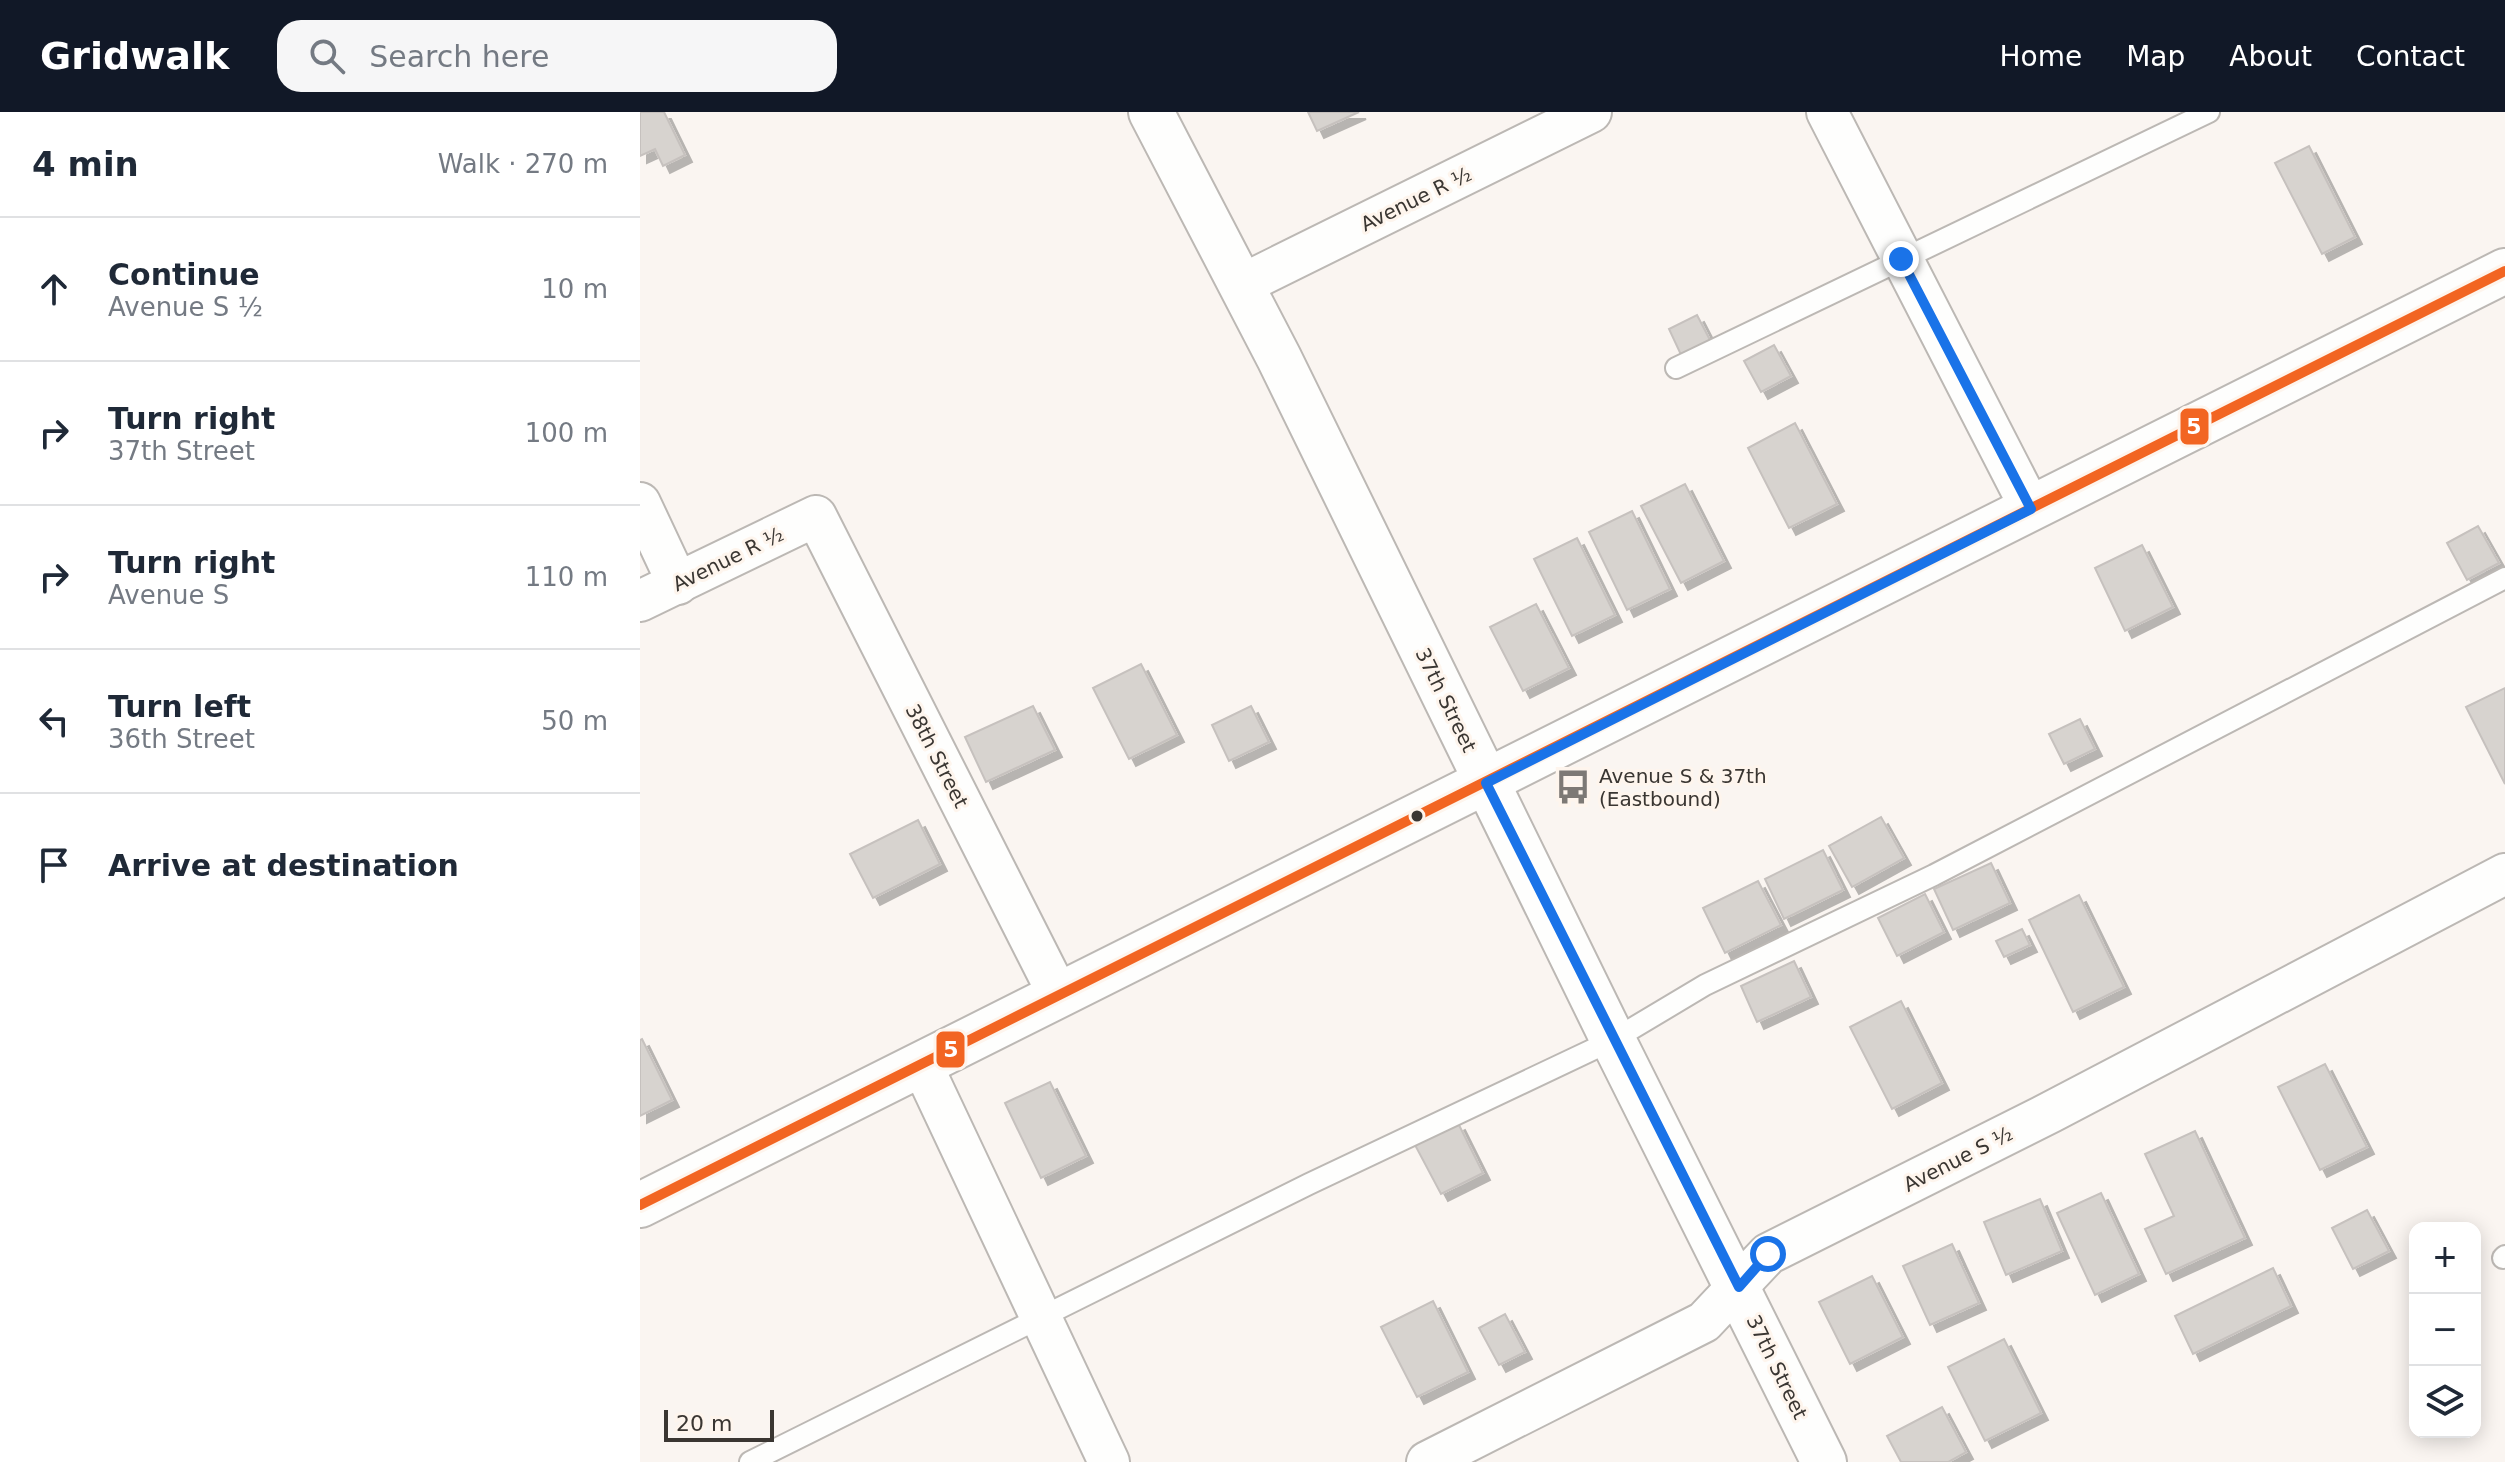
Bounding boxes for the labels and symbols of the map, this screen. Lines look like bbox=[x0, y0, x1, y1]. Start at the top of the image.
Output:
street label: Avenue R ½ bbox=[1357, 162, 1475, 236]
route end bbox=[1883, 241, 1919, 277]
line badge: 5 bbox=[2179, 407, 2210, 446]
text: 5 bbox=[2186, 414, 2202, 439]
street label: Avenue R ½ bbox=[669, 522, 787, 596]
street label: 37th Street bbox=[1410, 644, 1482, 756]
street label: 38th Street bbox=[901, 700, 973, 812]
place label: Avenue S & 37th (Eastbound) bbox=[1599, 764, 1767, 811]
bus stop icon: Avenue S & 37th (Eastbound) bbox=[1554, 768, 1592, 806]
unlabelled marker bbox=[1409, 808, 1425, 824]
line badge: 5 bbox=[935, 1030, 966, 1069]
text: 5 bbox=[943, 1037, 959, 1062]
street label: Avenue S ½ bbox=[1899, 1121, 2017, 1197]
route start bbox=[1750, 1236, 1786, 1272]
street label: 37th Street bbox=[1741, 1311, 1813, 1423]
scale bar bbox=[664, 1406, 774, 1442]

